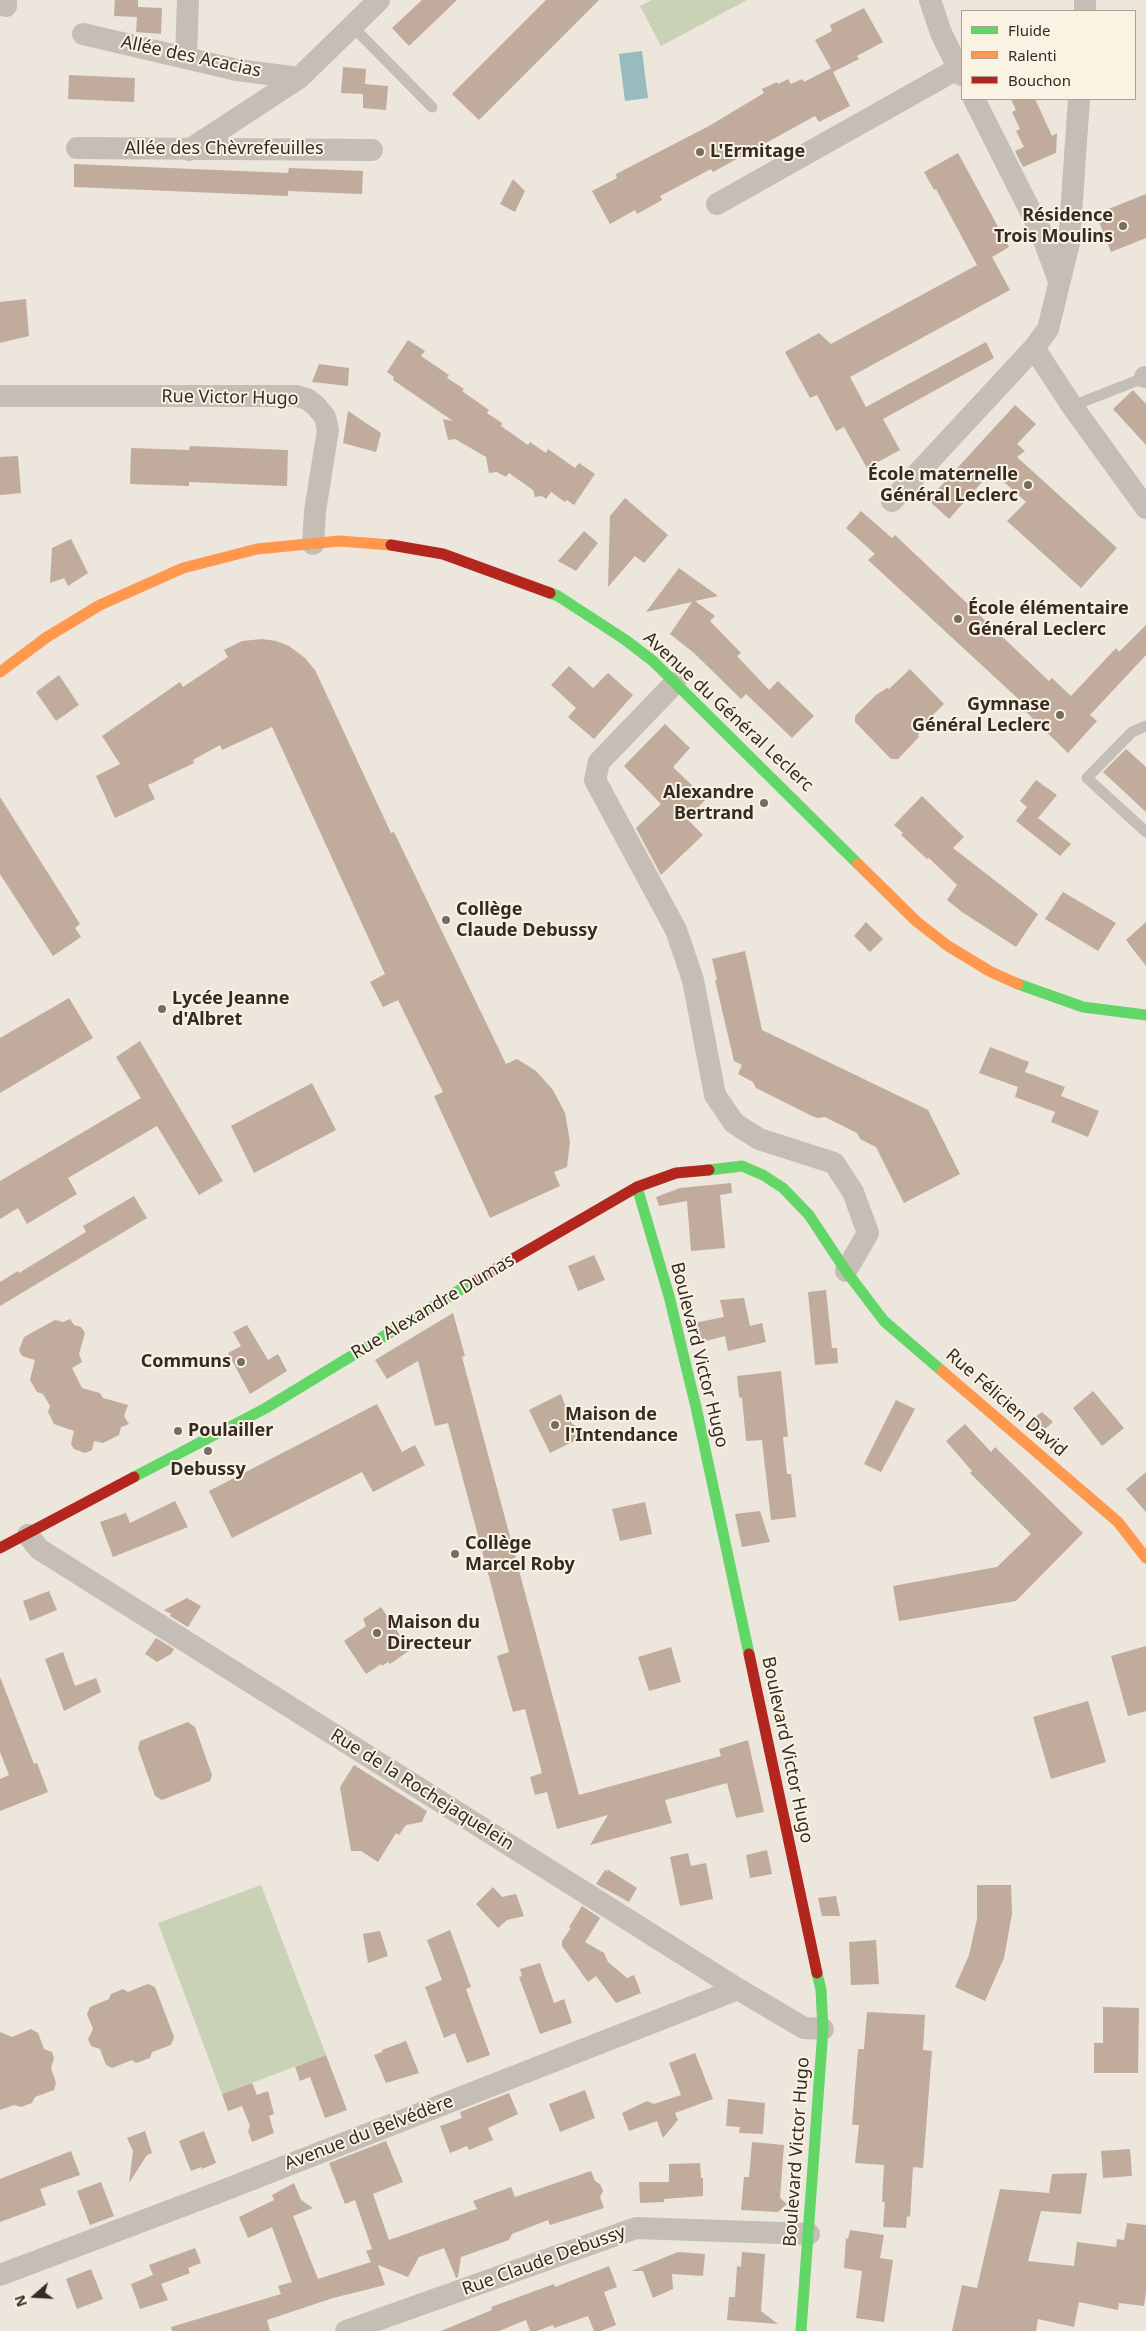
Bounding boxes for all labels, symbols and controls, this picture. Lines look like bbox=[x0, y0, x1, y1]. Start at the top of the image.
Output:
legend bbox=[961, 10, 1136, 100]
text: Fluide bbox=[1008, 20, 1050, 40]
street label: Allée des Acacias bbox=[119, 32, 263, 82]
text: Ralenti bbox=[1008, 45, 1057, 65]
text: Bouchon bbox=[1008, 70, 1071, 90]
street label: Allée des Chèvrefeuilles bbox=[124, 138, 324, 160]
place label: L'Ermitage bbox=[710, 141, 805, 163]
marker: L'Ermitage bbox=[694, 146, 706, 158]
place label: Résidence Trois Moulins bbox=[994, 205, 1113, 248]
marker: Résidence Trois Moulins bbox=[1117, 220, 1129, 232]
street label: Rue Victor Hugo bbox=[161, 386, 299, 410]
place label: École maternelle Général Leclerc bbox=[868, 464, 1018, 506]
marker: École maternelle Général Leclerc bbox=[1022, 479, 1034, 491]
place label: École élémentaire Général Leclerc bbox=[968, 598, 1129, 640]
marker: École élémentaire Général Leclerc bbox=[952, 613, 964, 625]
street label: Avenue du Général Leclerc bbox=[639, 628, 817, 796]
place label: Gymnase Général Leclerc bbox=[912, 694, 1050, 736]
marker: Gymnase Général Leclerc bbox=[1054, 709, 1066, 721]
place label: Alexandre Bertrand bbox=[663, 782, 754, 824]
marker: Alexandre Bertrand bbox=[758, 797, 770, 809]
place label: Collège Claude Debussy bbox=[456, 899, 598, 942]
marker: Collège Claude Debussy bbox=[440, 914, 452, 926]
place label: Lycée Jeanne d'Albret bbox=[172, 988, 289, 1030]
marker: Lycée Jeanne d'Albret bbox=[156, 1003, 168, 1015]
street label: Rue Alexandre Dumas bbox=[347, 1250, 519, 1364]
street label: Boulevard Victor Hugo bbox=[666, 1260, 732, 1450]
street label: Rue Félicien David bbox=[941, 1345, 1071, 1461]
place label: Communs bbox=[141, 1351, 231, 1373]
marker: Communs bbox=[235, 1356, 247, 1368]
place label: Maison de l'Intendance bbox=[565, 1404, 678, 1446]
marker: Maison de l'Intendance bbox=[549, 1419, 561, 1431]
place label: Poulailler bbox=[188, 1420, 273, 1442]
marker: Poulailler bbox=[172, 1425, 184, 1437]
marker: Debussy bbox=[202, 1445, 214, 1457]
place label: Debussy bbox=[170, 1459, 246, 1481]
place label: Collège Marcel Roby bbox=[465, 1533, 575, 1576]
marker: Collège Marcel Roby bbox=[449, 1548, 461, 1560]
place label: Maison du Directeur bbox=[387, 1612, 480, 1655]
marker: Maison du Directeur bbox=[371, 1627, 383, 1639]
street label: Boulevard Victor Hugo bbox=[757, 1655, 817, 1845]
street label: Rue de la Rochejaquelein bbox=[326, 1725, 518, 1855]
street label: Boulevard Victor Hugo bbox=[780, 2056, 814, 2248]
street label: Avenue du Belvédère bbox=[282, 2091, 456, 2175]
street label: Rue Claude Debussy bbox=[459, 2221, 629, 2301]
north arrow bbox=[10, 2271, 60, 2321]
text: N bbox=[10, 2293, 31, 2310]

